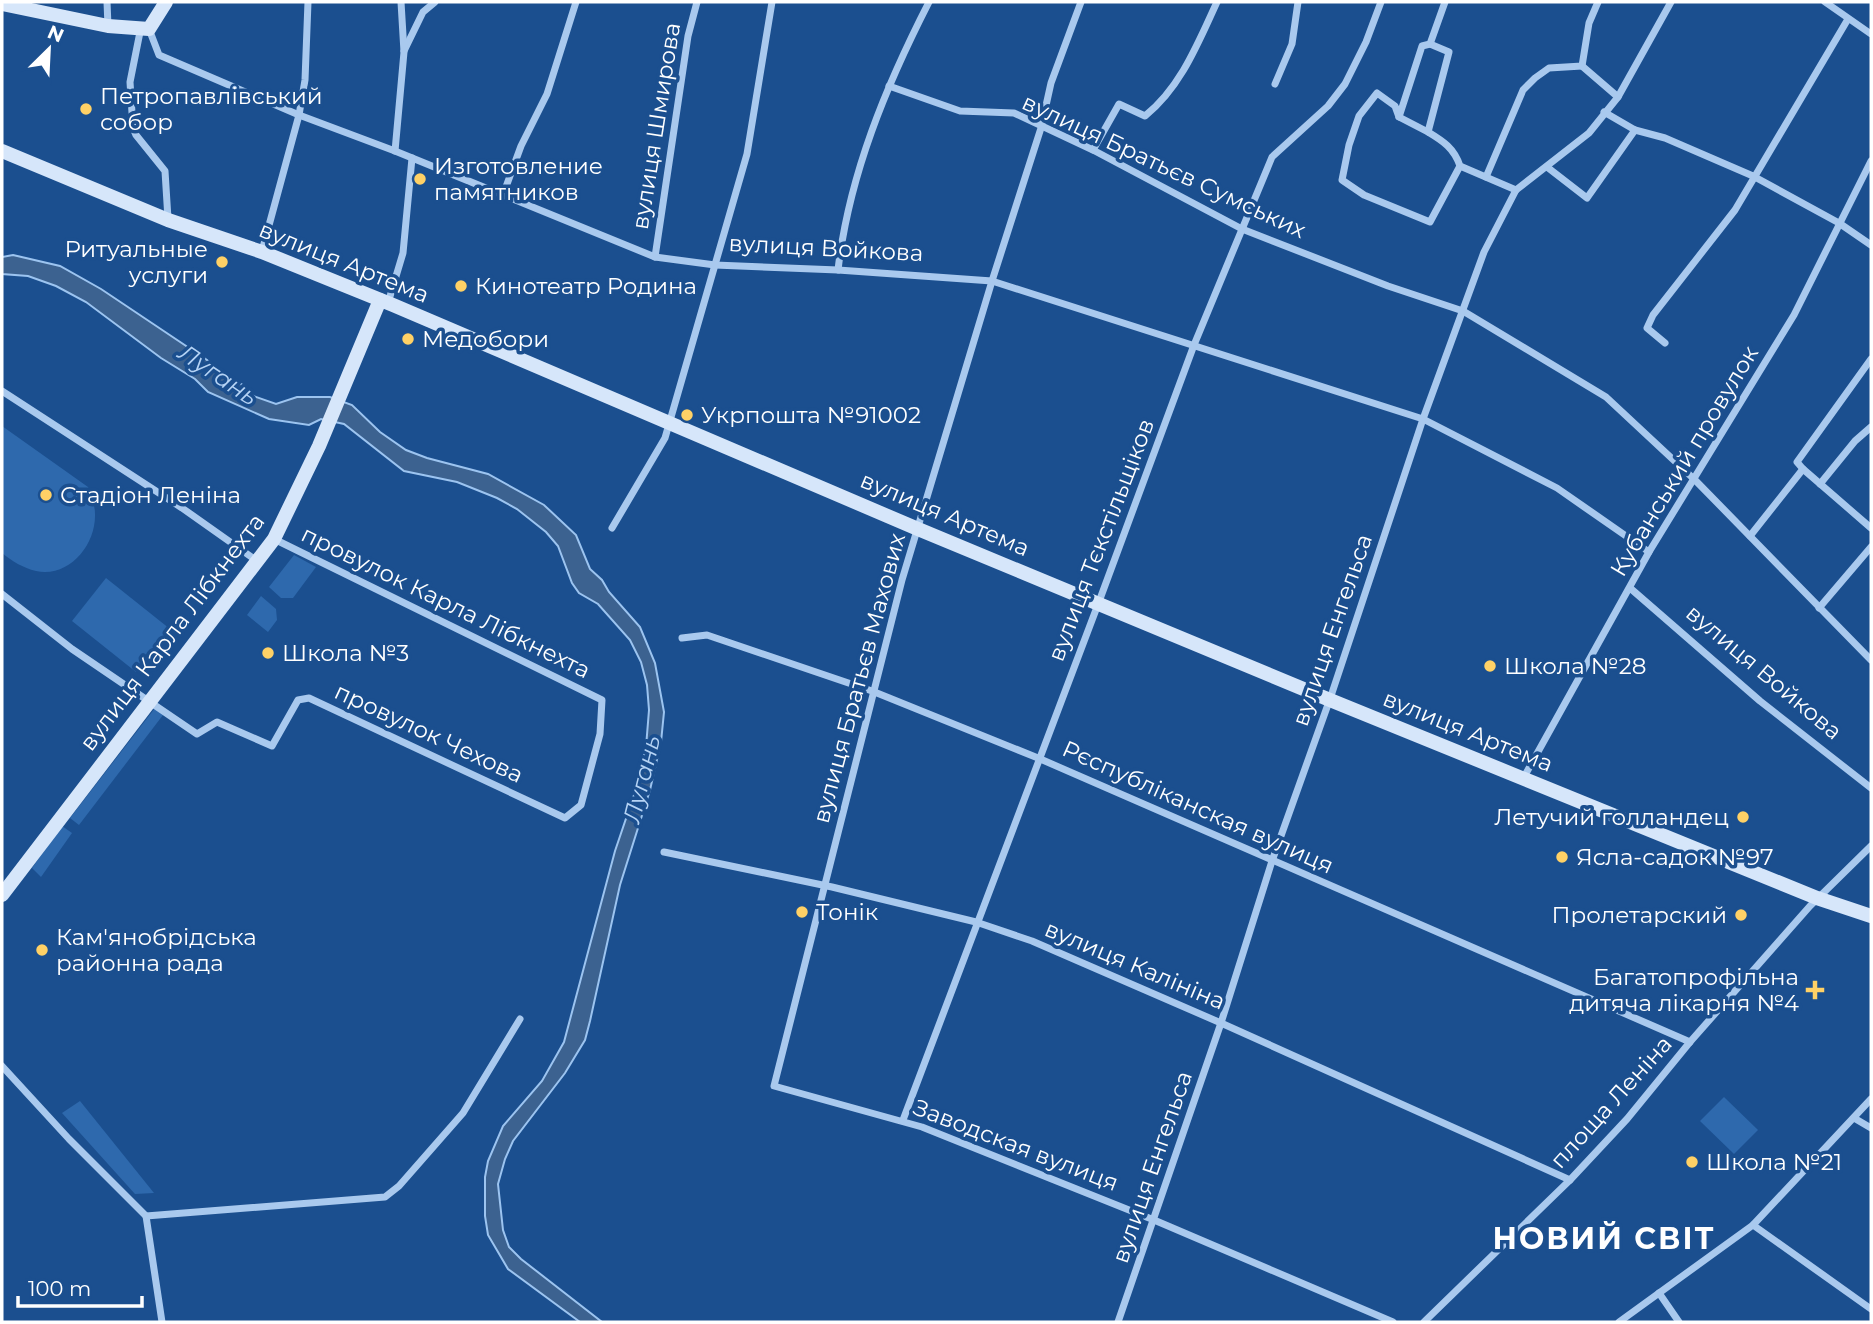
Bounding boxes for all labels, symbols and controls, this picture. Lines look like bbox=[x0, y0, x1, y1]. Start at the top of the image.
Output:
north arrow bbox=[14, 14, 84, 84]
text: N bbox=[44, 20, 67, 48]
street label: вулиця Шмирова bbox=[626, 20, 686, 232]
place label: Петропавлівський собор bbox=[100, 82, 323, 136]
street label: вулиця Братьєв Сумських bbox=[1018, 88, 1310, 244]
marker: Петропавлівський собор bbox=[78, 101, 94, 117]
place label: Изготовление памятников bbox=[434, 152, 603, 206]
marker: Изготовление памятников bbox=[412, 171, 428, 187]
street label: вулиця Артема bbox=[255, 215, 433, 309]
street label: вулиця Войкова bbox=[728, 229, 924, 267]
place label: Ритуальные услуги bbox=[64, 235, 208, 289]
marker: Ритуальные услуги bbox=[214, 254, 230, 270]
place label: Кинотеатр Родина bbox=[475, 272, 697, 300]
marker: Кинотеатр Родина bbox=[453, 278, 469, 294]
place label: Медобори bbox=[422, 325, 549, 353]
marker: Медобори bbox=[400, 331, 416, 347]
water label: Лугань bbox=[172, 337, 263, 412]
street label: Кубанський провулок bbox=[1604, 340, 1764, 581]
place label: Укрпошта №91002 bbox=[701, 401, 921, 429]
marker: Укрпошта №91002 bbox=[679, 407, 695, 423]
street label: вулиця Тєкстільщіков bbox=[1042, 415, 1160, 665]
street label: вулиця Артема bbox=[856, 466, 1034, 562]
place label: Стадіон Леніна bbox=[60, 481, 241, 509]
marker: Стадіон Леніна bbox=[38, 487, 54, 503]
street label: вулиця Карла Лібкнехта bbox=[74, 508, 270, 756]
street label: провулок Карла Лібкнехта bbox=[297, 520, 595, 684]
street label: вулиця Братьєв Махових bbox=[807, 530, 911, 826]
street label: вулиця Енгельса bbox=[1286, 530, 1378, 730]
street label: вулиця Войкова bbox=[1680, 599, 1848, 745]
place label: Школа №3 bbox=[282, 639, 409, 667]
marker: Школа №3 bbox=[260, 645, 276, 661]
place label: Школа №28 bbox=[1504, 652, 1646, 680]
marker: Школа №28 bbox=[1482, 658, 1498, 674]
street label: провулок Чехова bbox=[330, 677, 528, 789]
street label: вулиця Артема bbox=[1379, 684, 1557, 778]
water label: Лугань bbox=[616, 732, 666, 827]
street label: Рєспубліканская вулиця bbox=[1058, 734, 1338, 880]
place label: Летучий голландец bbox=[1494, 803, 1729, 831]
marker: Летучий голландец bbox=[1735, 809, 1751, 825]
place label: Ясла-садок №97 bbox=[1576, 843, 1773, 871]
marker: Ясла-садок №97 bbox=[1554, 849, 1570, 865]
place label: Тонік bbox=[816, 898, 879, 926]
place label: Пролетарский bbox=[1551, 901, 1727, 929]
marker: Тонік bbox=[794, 904, 810, 920]
marker: Пролетарский bbox=[1733, 907, 1749, 923]
street label: вулиця Калініна bbox=[1041, 914, 1229, 1016]
place label: Кам'янобрідська районна рада bbox=[56, 923, 257, 977]
marker: Кам'янобрідська районна рада bbox=[34, 942, 50, 958]
place label: Багатопрофільна дитяча лікарня №4 bbox=[1569, 963, 1799, 1017]
marker: Багатопрофільна дитяча лікарня №4 bbox=[1805, 980, 1825, 1000]
street label: площа Леніна bbox=[1544, 1030, 1678, 1174]
street label: вулиця Енгельса bbox=[1106, 1067, 1198, 1267]
street label: Заводская вулиця bbox=[910, 1093, 1122, 1197]
place label: Школа №21 bbox=[1706, 1148, 1842, 1176]
marker: Школа №21 bbox=[1684, 1154, 1700, 1170]
district label: НОВИЙ СВІТ bbox=[1492, 1220, 1716, 1257]
scale bar bbox=[18, 1264, 142, 1308]
text: 100 m bbox=[28, 1276, 91, 1301]

